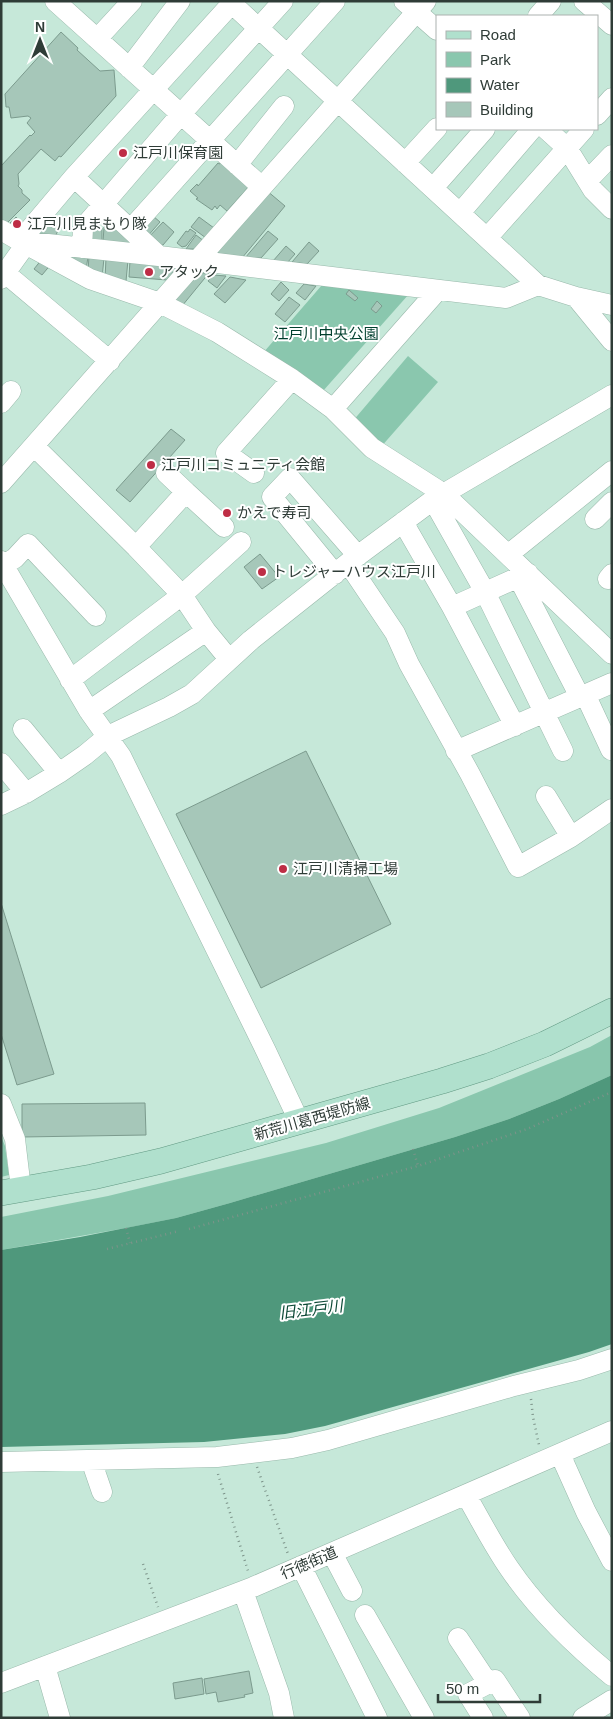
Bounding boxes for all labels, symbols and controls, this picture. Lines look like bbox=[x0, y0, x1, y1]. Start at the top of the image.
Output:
north arrow bbox=[15, 15, 65, 65]
legend bbox=[436, 15, 598, 130]
text: N bbox=[35, 19, 45, 35]
text: Road bbox=[480, 26, 516, 43]
text: Park bbox=[480, 51, 511, 68]
text: Water bbox=[480, 76, 519, 93]
text: Building bbox=[480, 101, 533, 118]
place label: 江戸川保育園 bbox=[133, 144, 223, 161]
marker: 江戸川保育園 bbox=[117, 147, 129, 159]
place label: 江戸川見まもり隊 bbox=[27, 215, 147, 232]
marker: 江戸川見まもり隊 bbox=[11, 218, 23, 230]
place label: アタック bbox=[159, 263, 219, 280]
marker: アタック bbox=[143, 266, 155, 278]
park label: 江戸川中央公園 bbox=[273, 325, 379, 342]
place label: 江戸川コミュニティ会館 bbox=[161, 456, 325, 473]
marker: 江戸川コミュニティ会館 bbox=[145, 459, 157, 471]
place label: かえで寿司 bbox=[237, 504, 312, 521]
marker: かえで寿司 bbox=[221, 507, 233, 519]
place label: トレジャーハウス江戸川 bbox=[272, 563, 436, 580]
marker: トレジャーハウス江戸川 bbox=[256, 566, 268, 578]
place label: 江戸川清掃工場 bbox=[293, 860, 398, 877]
marker: 江戸川清掃工場 bbox=[277, 863, 289, 875]
street label: 新荒川葛西堤防線 bbox=[252, 1094, 372, 1143]
water label: 旧江戸川 bbox=[278, 1297, 346, 1322]
street label: 行徳街道 bbox=[278, 1543, 340, 1582]
scale bar bbox=[438, 1672, 540, 1704]
text: 50 m bbox=[446, 1680, 479, 1697]

